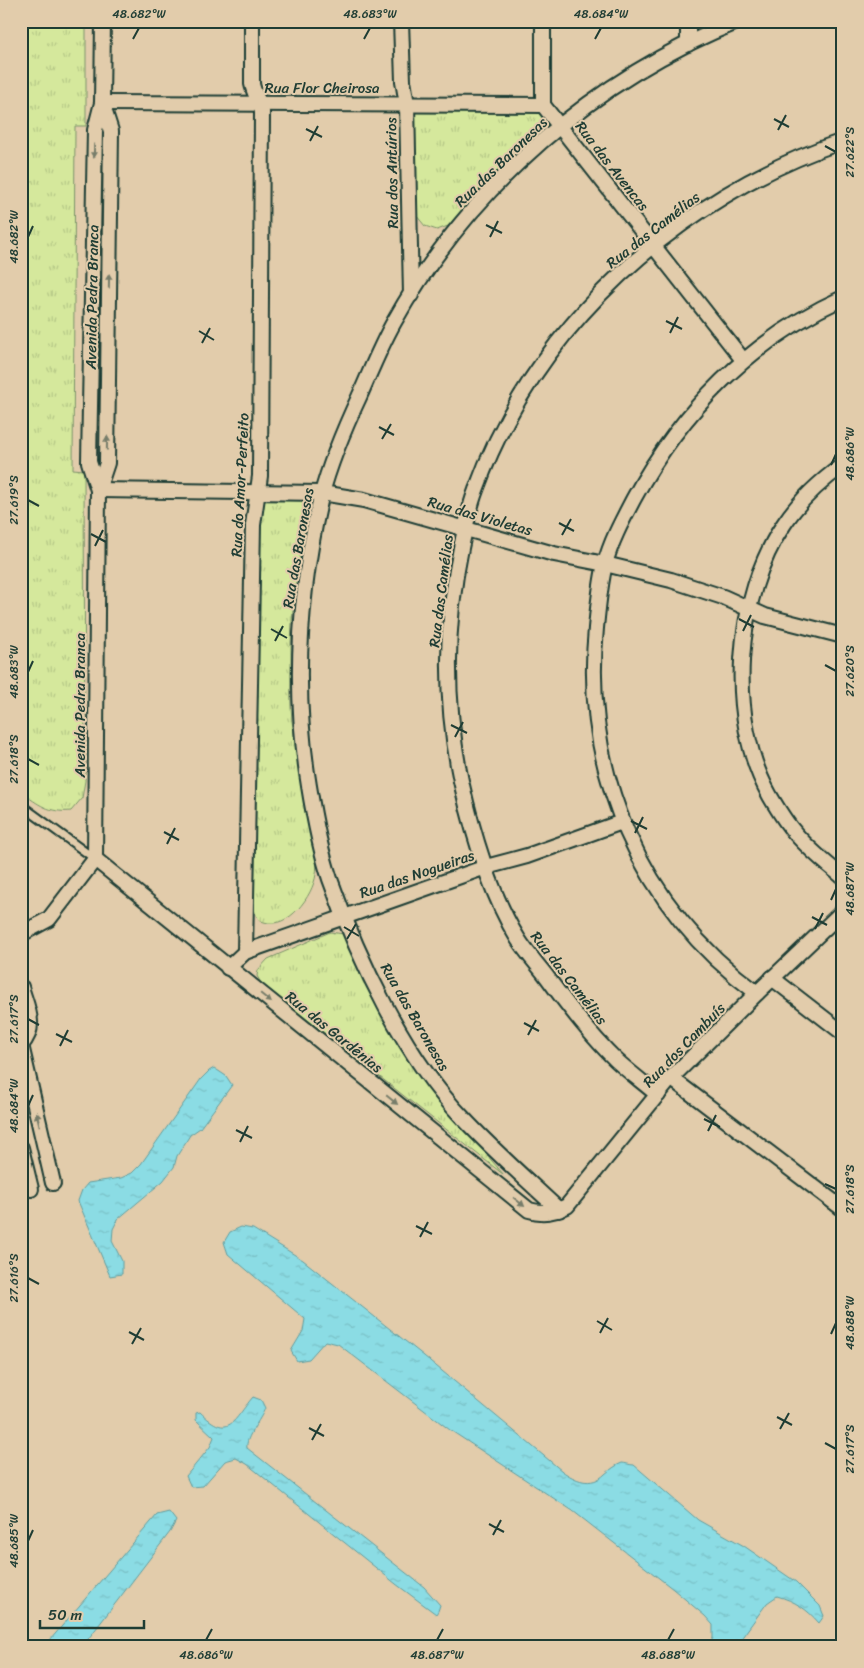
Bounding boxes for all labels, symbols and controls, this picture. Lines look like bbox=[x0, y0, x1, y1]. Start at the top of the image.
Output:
text: 48.682°W bbox=[112, 3, 167, 25]
text: 48.683°W bbox=[343, 3, 397, 25]
text: 48.684°W bbox=[574, 3, 629, 25]
street label: Rua Flor Cheirosa bbox=[264, 75, 380, 101]
street label: Rua das Baronesas bbox=[448, 110, 554, 214]
street label: Rua das Avencas bbox=[568, 115, 656, 217]
street label: Rua dos Antúrios bbox=[378, 116, 406, 229]
text: 27.622°S bbox=[839, 126, 861, 177]
one-way arrow bbox=[90, 143, 98, 159]
street label: Rua das Camélias bbox=[600, 185, 706, 275]
text: 48.682°W bbox=[3, 209, 25, 264]
street label: Avenida Pedra Branca bbox=[78, 224, 106, 371]
one-way arrow bbox=[105, 272, 113, 288]
street label: Rua do Amor-Perfeito bbox=[223, 412, 257, 558]
text: 48.686°W bbox=[839, 426, 861, 481]
one-way arrow bbox=[103, 435, 111, 451]
text: 27.619°S bbox=[3, 475, 25, 525]
street label: Rua das Baronesas bbox=[275, 485, 321, 610]
street label: Rua das Violetas bbox=[425, 489, 536, 543]
street label: Rua das Camélias bbox=[421, 533, 461, 649]
street label: Avenida Pedra Branca bbox=[67, 632, 93, 778]
text: 48.683°W bbox=[3, 645, 25, 699]
text: 27.620°S bbox=[839, 645, 861, 697]
text: 27.618°S bbox=[3, 734, 25, 784]
street label: Rua das Nogueiras bbox=[356, 842, 478, 906]
text: 48.687°W bbox=[839, 861, 861, 916]
street label: Rua das Camélias bbox=[524, 925, 614, 1031]
street label: Rua das Baronesas bbox=[373, 958, 457, 1077]
street label: Rua das Gardênias bbox=[279, 984, 389, 1080]
one-way arrow bbox=[259, 993, 272, 1004]
text: 27.617°S bbox=[3, 994, 25, 1043]
street label: Rua dos Cambuís bbox=[636, 996, 732, 1094]
text: 48.684°W bbox=[3, 1078, 25, 1133]
one-way arrow bbox=[386, 1095, 399, 1106]
one-way arrow bbox=[34, 1111, 42, 1126]
text: 27.618°S bbox=[839, 1164, 861, 1214]
one-way arrow bbox=[512, 1196, 525, 1207]
text: 27.616°S bbox=[3, 1253, 25, 1302]
text: 48.688°W bbox=[839, 1295, 861, 1350]
text: 27.617°S bbox=[839, 1424, 861, 1473]
text: 48.685°W bbox=[3, 1513, 25, 1568]
scale bar bbox=[40, 1598, 144, 1630]
text: 50 m bbox=[48, 1602, 83, 1628]
text: 48.686°W bbox=[179, 1644, 234, 1666]
text: 48.687°W bbox=[410, 1644, 465, 1666]
text: 48.688°W bbox=[641, 1644, 696, 1666]

